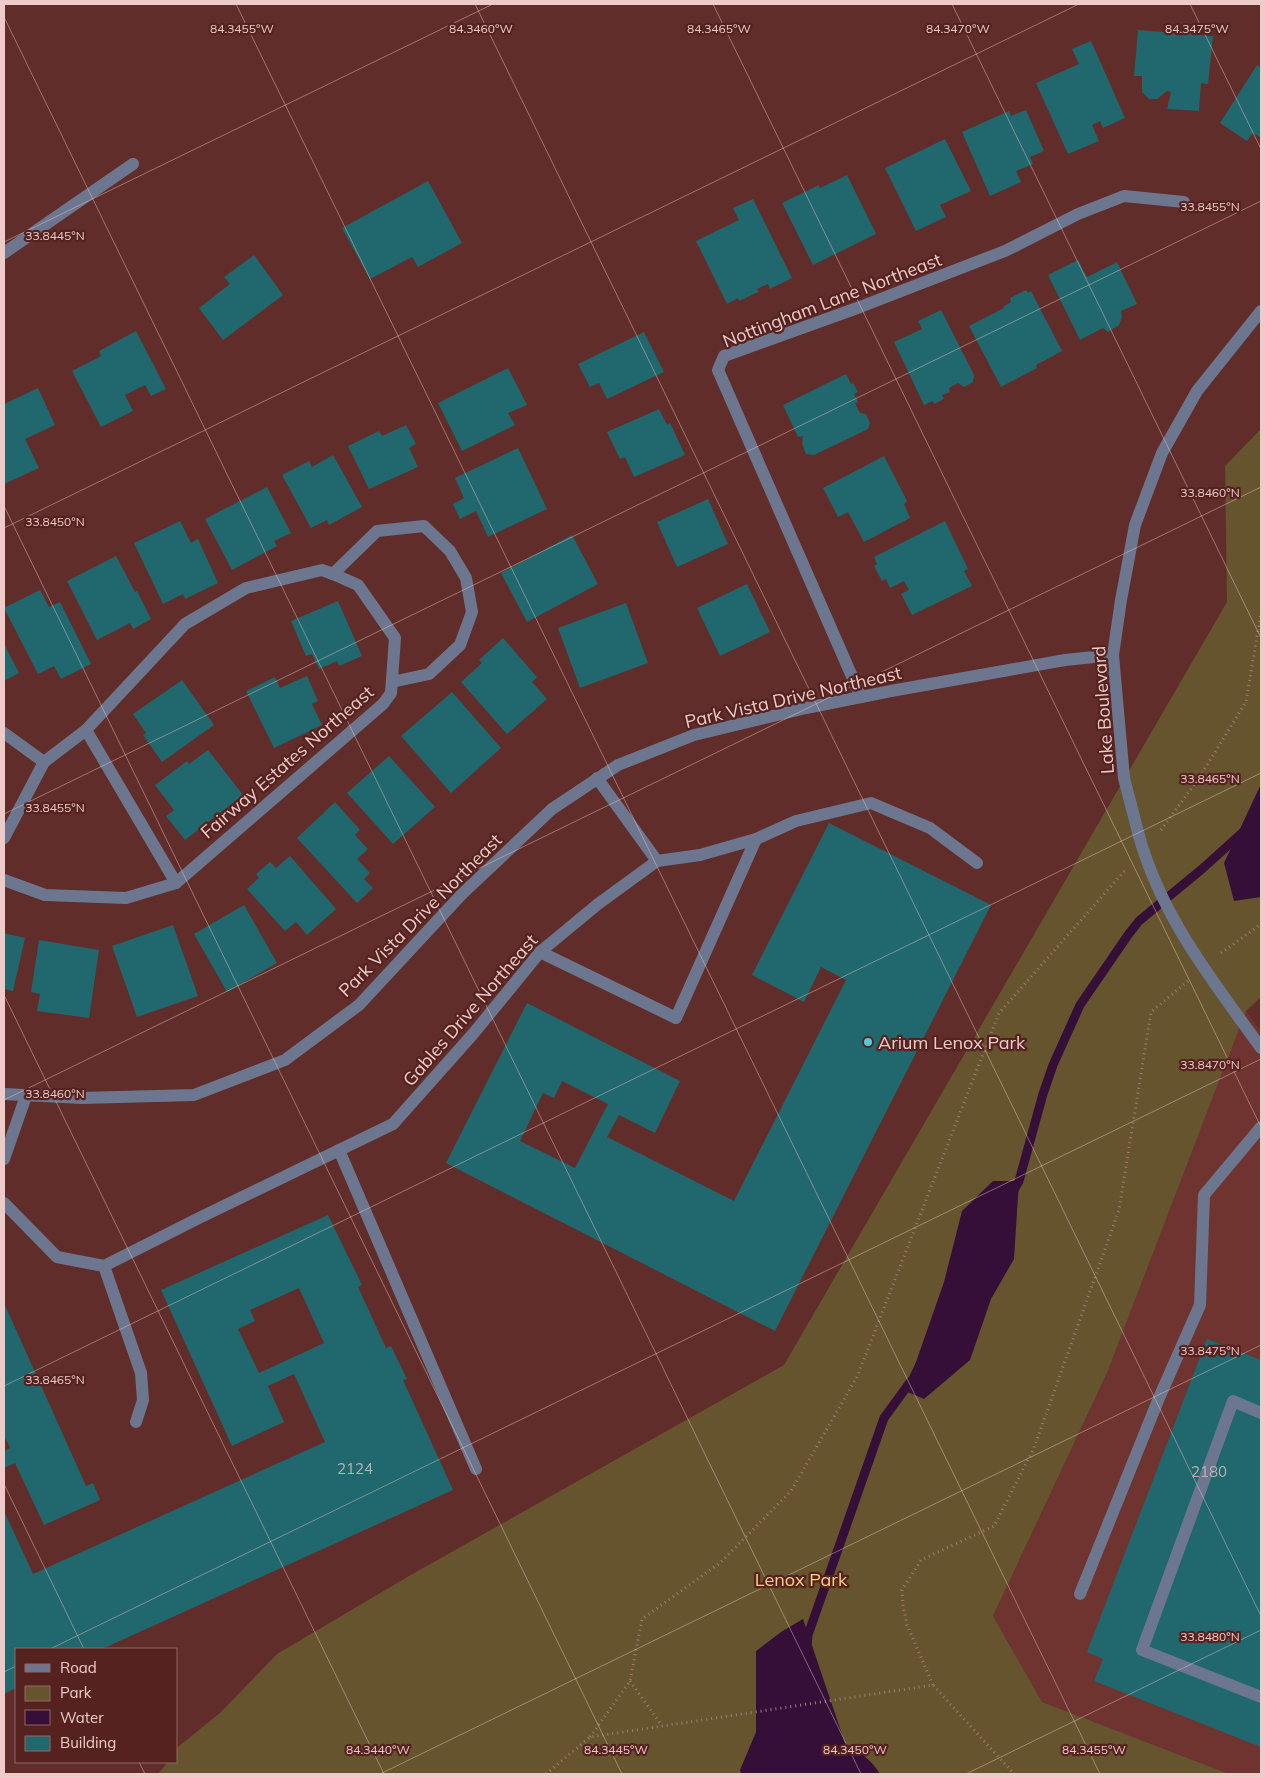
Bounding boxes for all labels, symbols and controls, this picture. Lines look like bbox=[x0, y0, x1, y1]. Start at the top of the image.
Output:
text: 84.3455°W bbox=[210, 21, 274, 36]
text: 84.3460°W bbox=[449, 21, 513, 36]
text: 84.3465°W bbox=[687, 21, 751, 36]
text: 84.3470°W bbox=[926, 21, 990, 36]
text: 84.3475°W bbox=[1165, 21, 1229, 36]
text: 33.8455°N bbox=[1180, 199, 1240, 214]
text: 33.8445°N bbox=[25, 228, 85, 243]
street label: Nottingham Lane Northeast bbox=[719, 248, 945, 352]
text: 33.8460°N bbox=[1180, 485, 1240, 500]
text: 33.8450°N bbox=[25, 514, 85, 529]
street label: Lake Boulevard bbox=[1087, 645, 1119, 775]
street label: Park Vista Drive Northeast bbox=[682, 661, 904, 733]
street label: Fairway Estates Northeast bbox=[196, 681, 378, 843]
text: 33.8465°N bbox=[1180, 771, 1240, 786]
text: 33.8455°N bbox=[25, 800, 85, 815]
street label: Park Vista Drive Northeast bbox=[334, 829, 506, 1001]
street label: Gables Drive Northeast bbox=[398, 929, 542, 1091]
place label: Arium Lenox Park bbox=[878, 1031, 1026, 1054]
marker: Arium Lenox Park bbox=[862, 1036, 874, 1048]
text: 33.8470°N bbox=[1180, 1057, 1240, 1072]
text: 33.8460°N bbox=[25, 1086, 85, 1101]
text: 33.8475°N bbox=[1180, 1343, 1240, 1358]
text: 33.8465°N bbox=[25, 1372, 85, 1387]
house number: 2124 bbox=[337, 1459, 373, 1478]
house number: 2180 bbox=[1191, 1462, 1227, 1481]
park label: Lenox Park bbox=[755, 1568, 848, 1591]
text: 33.8480°N bbox=[1180, 1629, 1240, 1644]
legend bbox=[15, 1648, 178, 1763]
text: Road bbox=[60, 1658, 97, 1677]
text: Park bbox=[60, 1683, 92, 1702]
text: Water bbox=[60, 1708, 104, 1727]
text: Building bbox=[60, 1733, 116, 1752]
text: 84.3440°W bbox=[346, 1742, 410, 1757]
text: 84.3445°W bbox=[584, 1742, 648, 1757]
text: 84.3450°W bbox=[823, 1742, 887, 1757]
text: 84.3455°W bbox=[1062, 1742, 1126, 1757]

